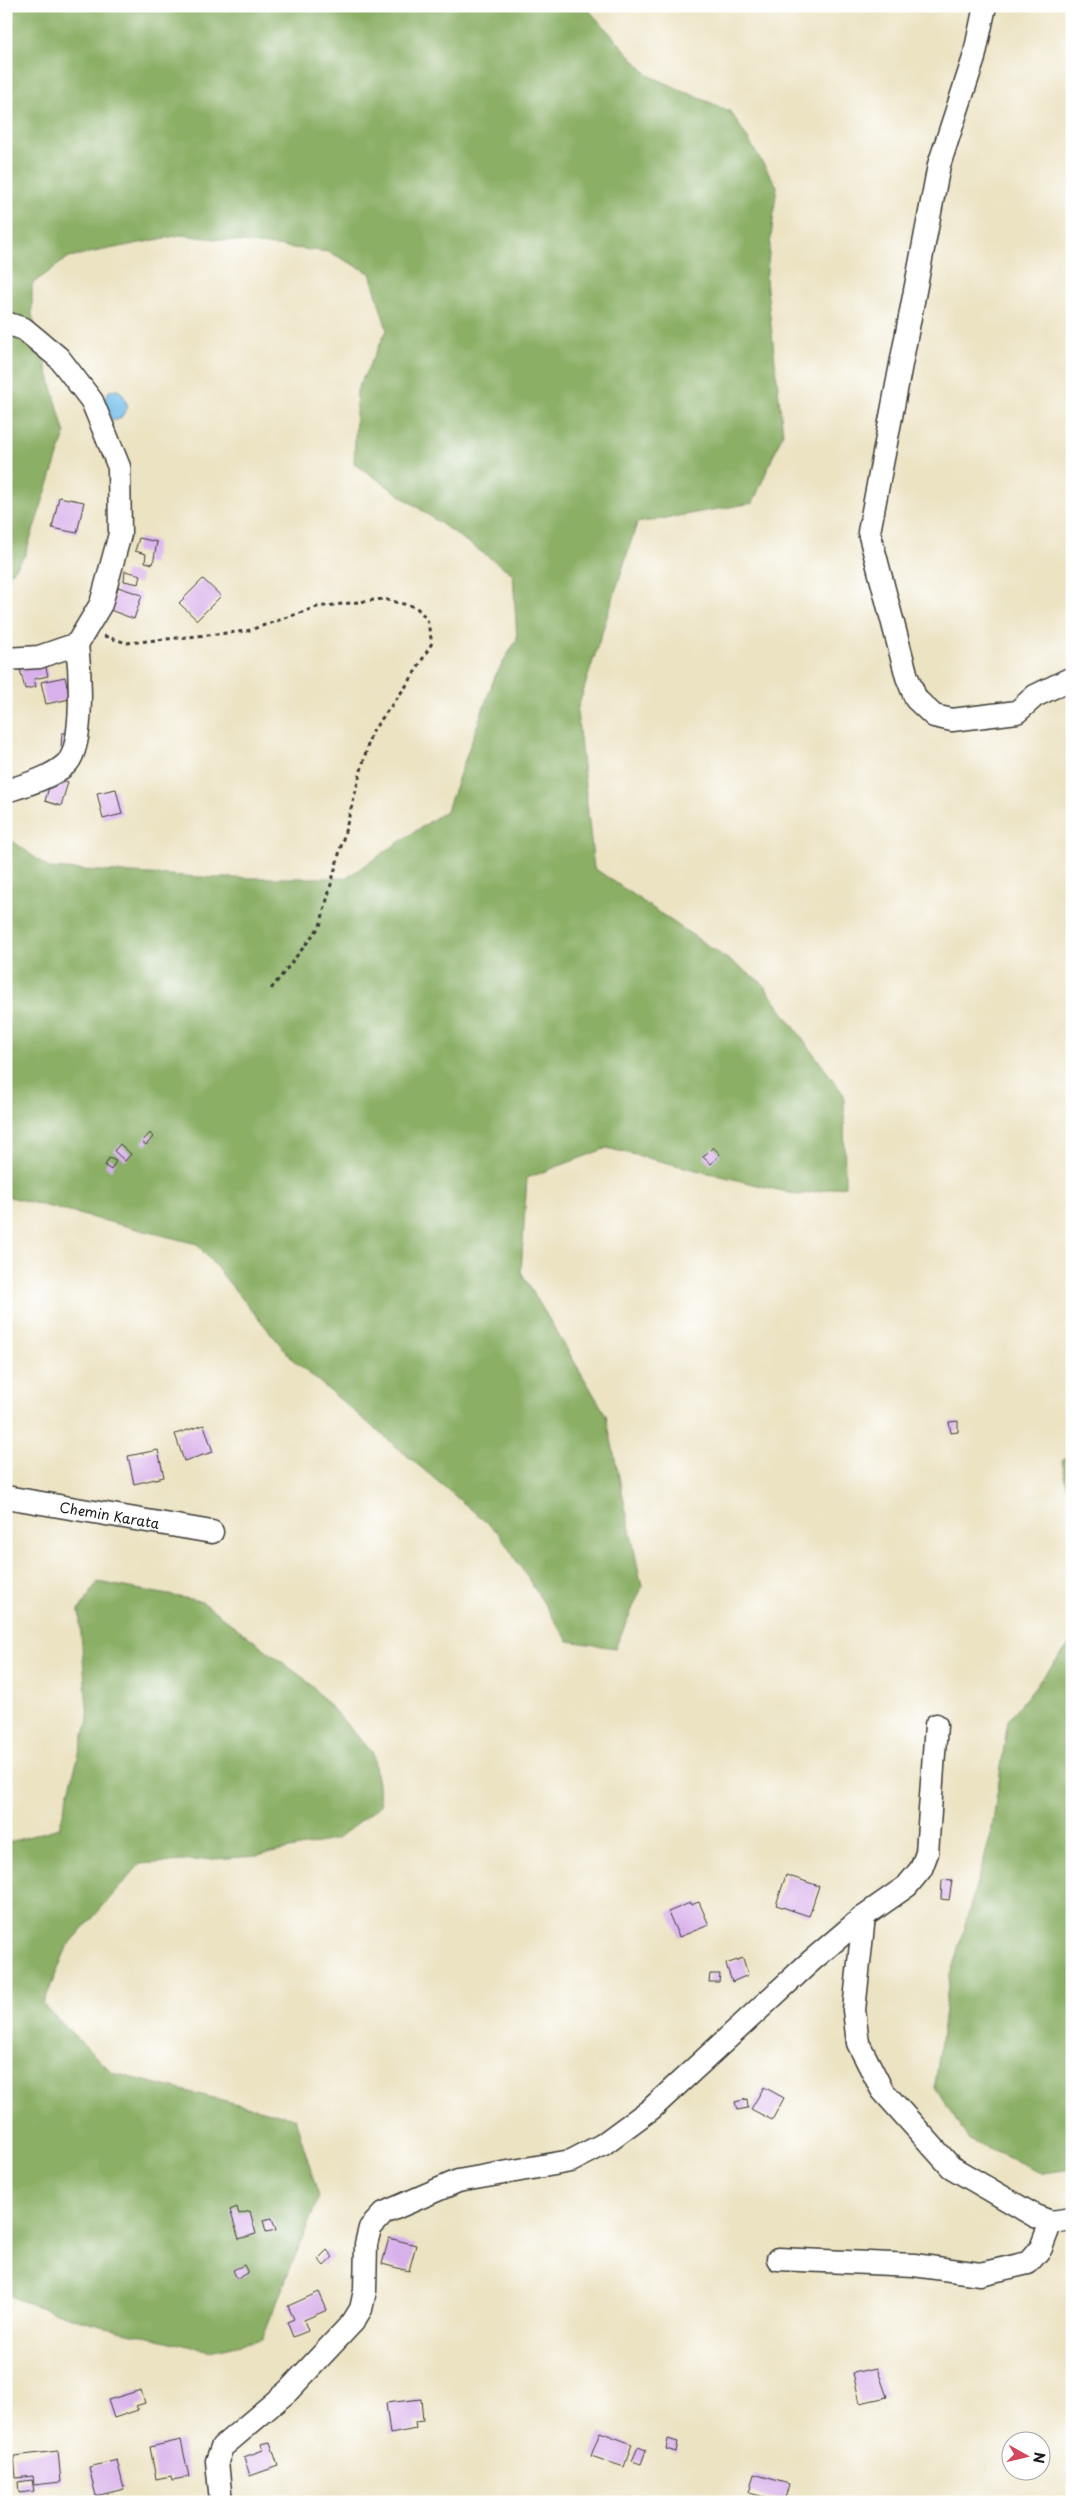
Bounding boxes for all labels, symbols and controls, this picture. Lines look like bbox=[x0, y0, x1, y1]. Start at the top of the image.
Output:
street label: Chemin Karata bbox=[58, 1496, 162, 1533]
north arrow bbox=[1000, 2430, 1050, 2480]
text: N bbox=[1028, 2451, 1051, 2465]

